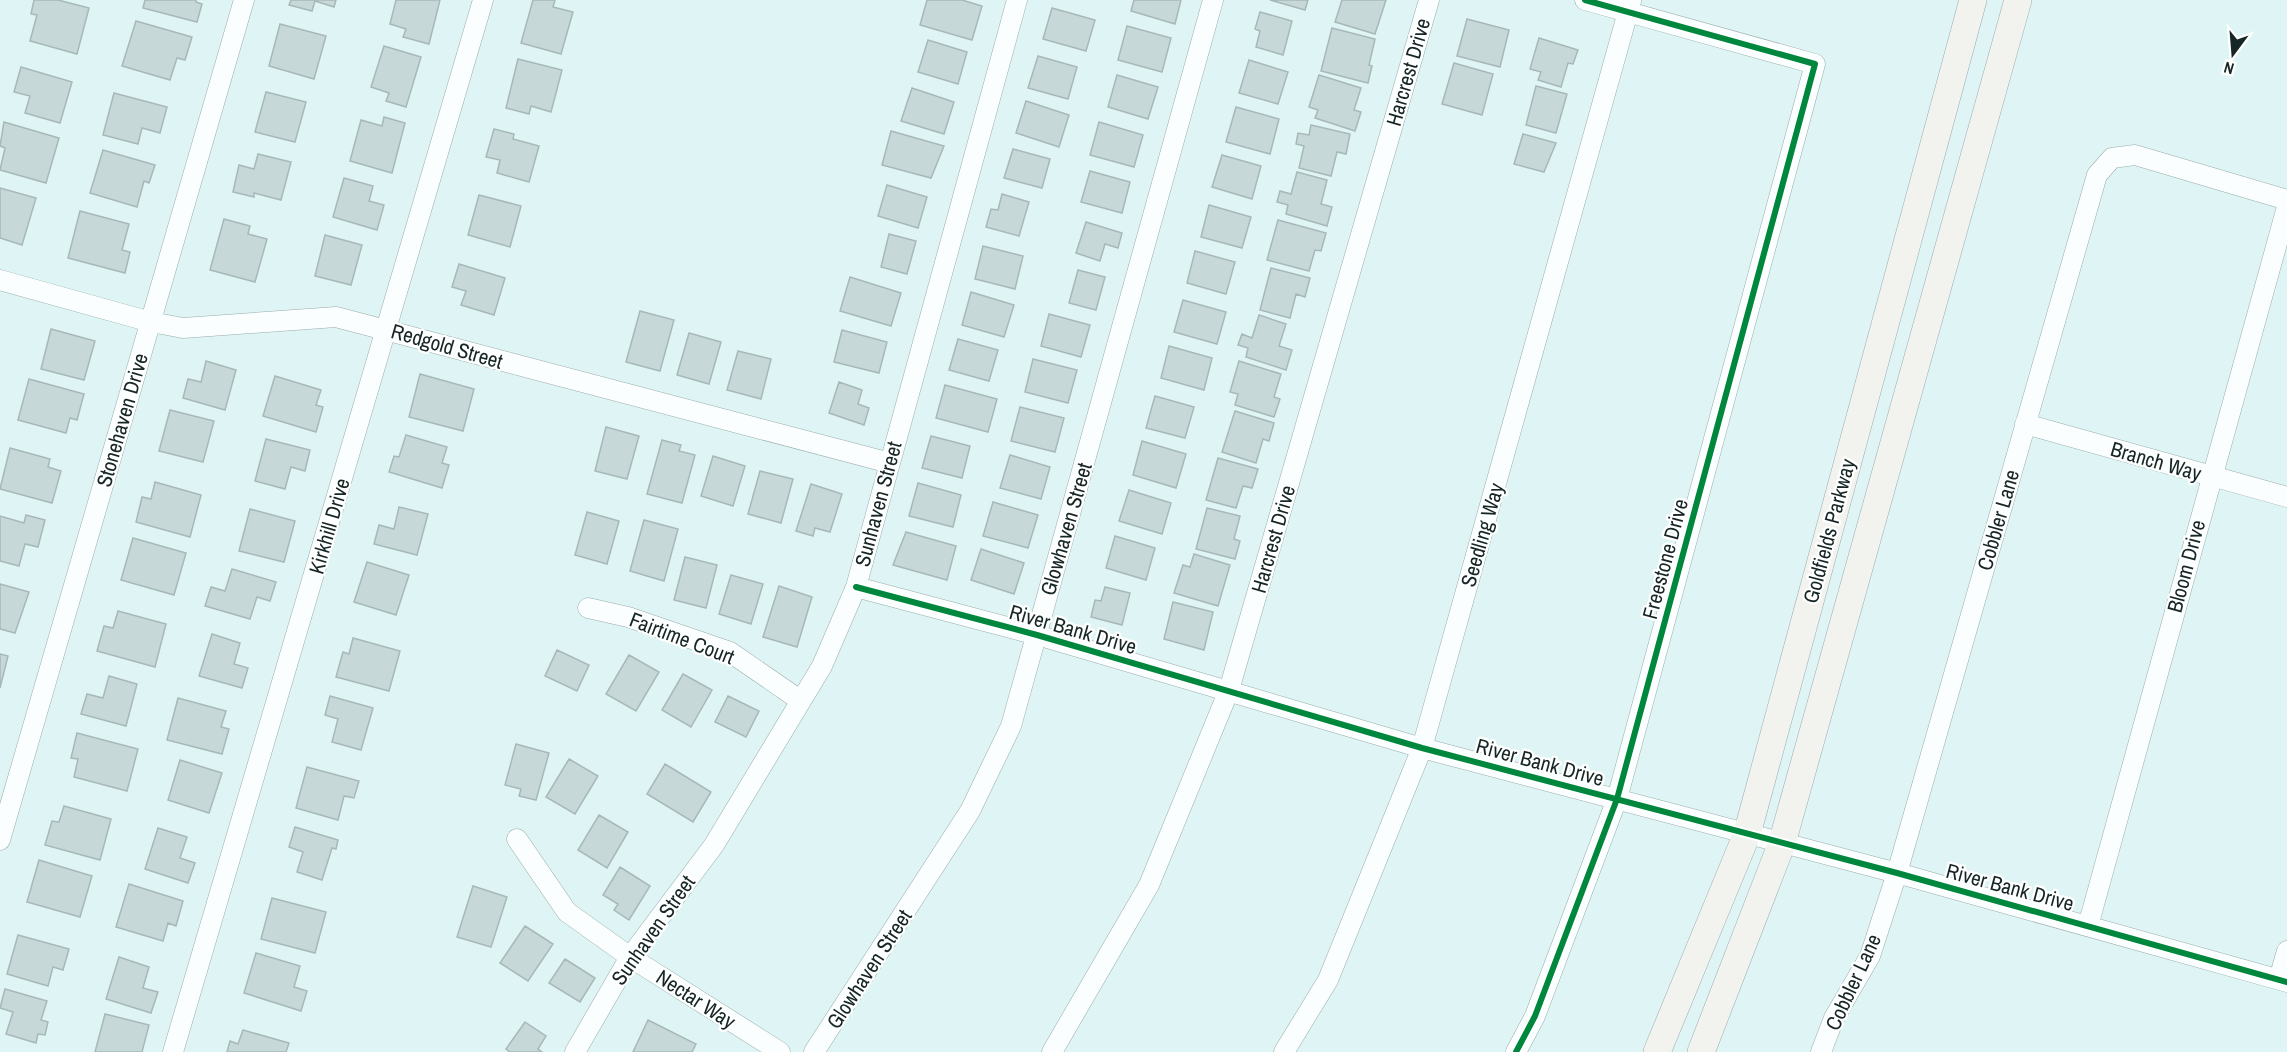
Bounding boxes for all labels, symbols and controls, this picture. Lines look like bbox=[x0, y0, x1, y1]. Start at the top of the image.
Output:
street label: Harcrest Drive bbox=[1379, 15, 1437, 129]
north arrow bbox=[2203, 24, 2263, 84]
text: N bbox=[2221, 57, 2236, 80]
street label: Redgold Street bbox=[388, 316, 506, 376]
street label: Stonehaven Drive bbox=[89, 350, 155, 490]
street label: Branch Way bbox=[2107, 434, 2205, 488]
street label: Sunhaven Street bbox=[847, 438, 909, 570]
street label: Goldfields Parkway bbox=[1796, 455, 1862, 606]
street label: Glowhaven Street bbox=[1033, 459, 1099, 599]
street label: Cobbler Lane bbox=[1970, 466, 2026, 574]
street label: Kirkhill Drive bbox=[301, 475, 357, 577]
street label: Seedling Way bbox=[1453, 479, 1511, 590]
street label: Harcrest Drive bbox=[1244, 482, 1302, 596]
street label: Freestone Drive bbox=[1635, 496, 1695, 622]
street label: Bloom Drive bbox=[2160, 516, 2212, 616]
street label: River Bank Drive bbox=[1006, 597, 1140, 661]
street label: Fairtime Court bbox=[625, 605, 739, 671]
street label: River Bank Drive bbox=[1473, 731, 1607, 793]
street label: River Bank Drive bbox=[1943, 856, 2077, 918]
street label: Sunhaven Street bbox=[604, 869, 702, 991]
street label: Glowhaven Street bbox=[820, 904, 919, 1034]
street label: Cobbler Lane bbox=[1818, 929, 1888, 1035]
street label: Nectar Way bbox=[651, 963, 742, 1036]

